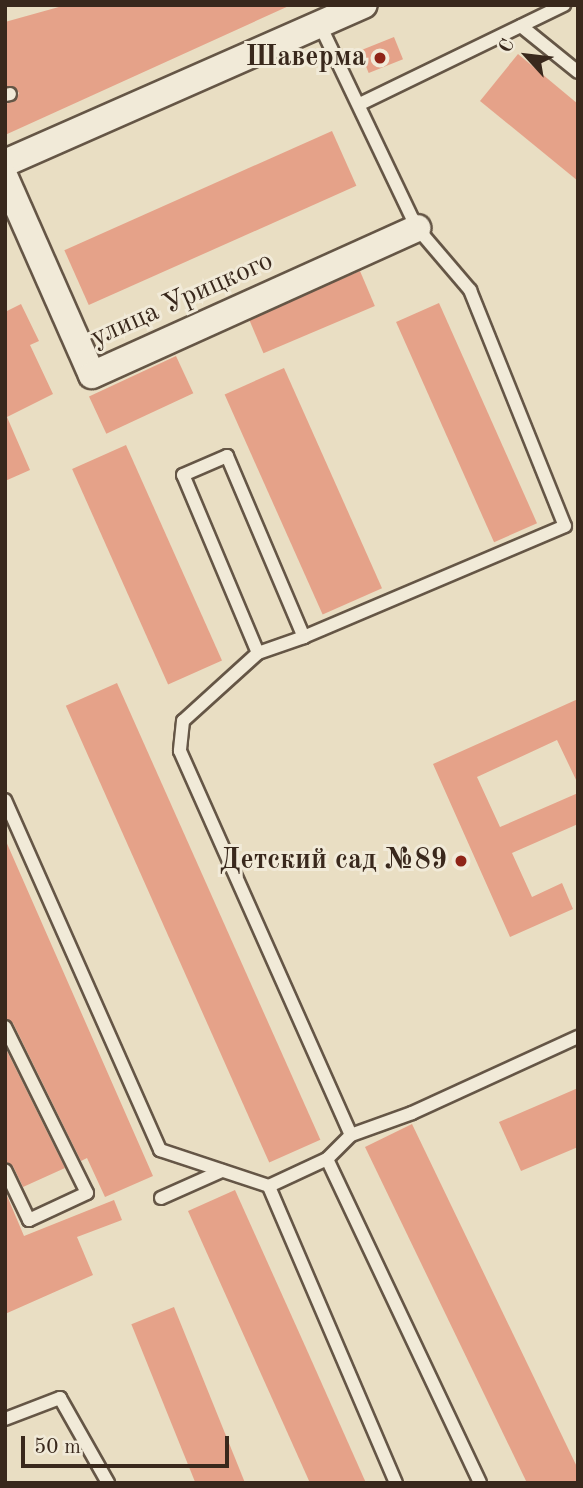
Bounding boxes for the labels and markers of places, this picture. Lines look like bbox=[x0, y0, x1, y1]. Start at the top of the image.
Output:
place label: Шаверма bbox=[245, 41, 366, 75]
marker: Шаверма bbox=[372, 50, 388, 66]
place label: Детский сад №89 bbox=[220, 844, 447, 878]
marker: Детский сад №89 bbox=[453, 853, 469, 869]

